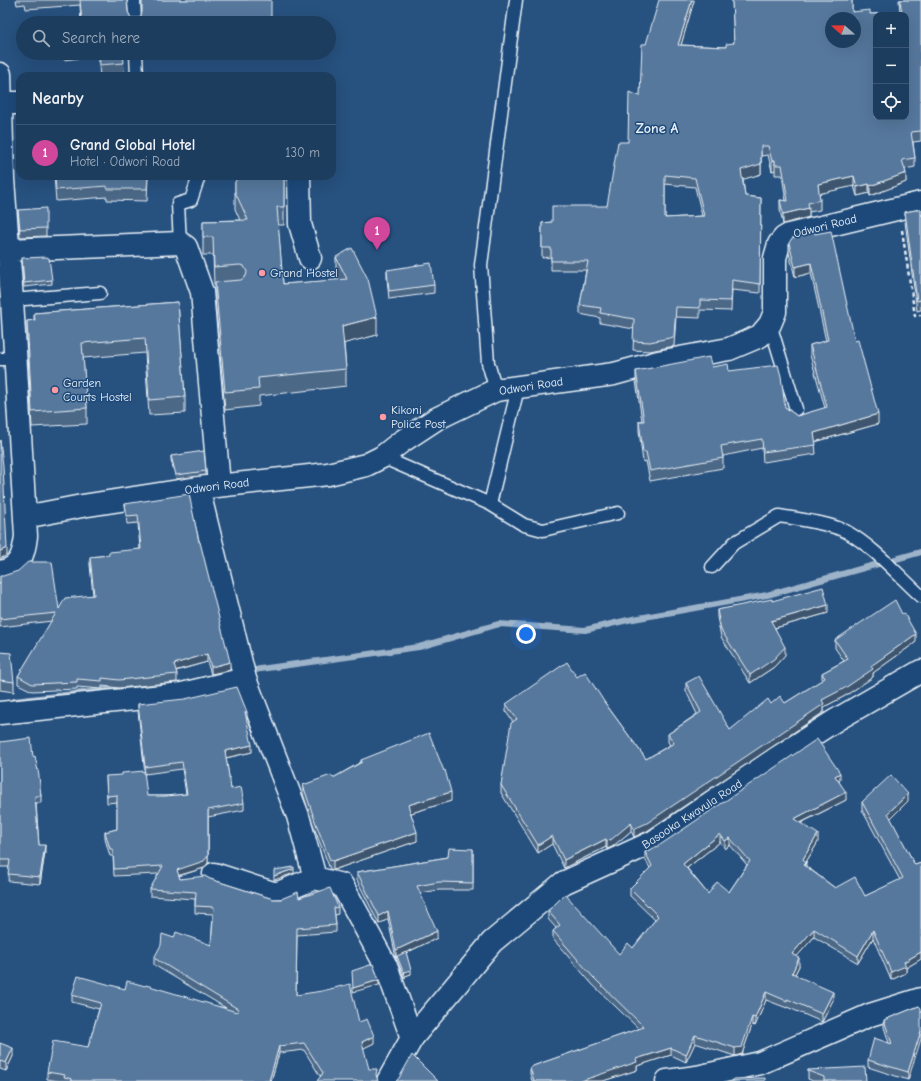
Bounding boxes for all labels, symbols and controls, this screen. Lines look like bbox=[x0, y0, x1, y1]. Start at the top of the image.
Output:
north arrow bbox=[825, 12, 861, 48]
map controls bbox=[873, 12, 909, 120]
button: + bbox=[873, 12, 909, 48]
search box bbox=[16, 16, 336, 60]
icon: search bbox=[30, 27, 52, 49]
text: Search here bbox=[62, 29, 140, 47]
button: − bbox=[873, 48, 909, 84]
button: locate bbox=[873, 84, 909, 120]
text: Nearby bbox=[32, 89, 83, 108]
district label: Zone A bbox=[636, 120, 679, 137]
text: Grand Global Hotel bbox=[70, 136, 195, 154]
text: 1 bbox=[42, 145, 48, 160]
text: 130 m bbox=[285, 145, 320, 160]
text: Hotel · Odwori Road bbox=[70, 154, 180, 169]
street label: Odwori Road bbox=[792, 211, 858, 241]
pin: 1 bbox=[364, 217, 390, 250]
place label: Grand Hostel bbox=[270, 266, 338, 280]
marker: Grand Hostel bbox=[257, 268, 267, 278]
street label: Odwori Road bbox=[498, 374, 564, 398]
place label: Garden Courts Hostel bbox=[63, 376, 132, 404]
marker: Garden Courts Hostel bbox=[50, 385, 60, 395]
place label: Kikoni Police Post bbox=[391, 403, 446, 431]
marker: Kikoni Police Post bbox=[378, 412, 388, 422]
street label: Odwori Road bbox=[184, 475, 250, 497]
your location bbox=[516, 624, 536, 644]
street label: Basooka Kwavula Road bbox=[639, 776, 745, 852]

